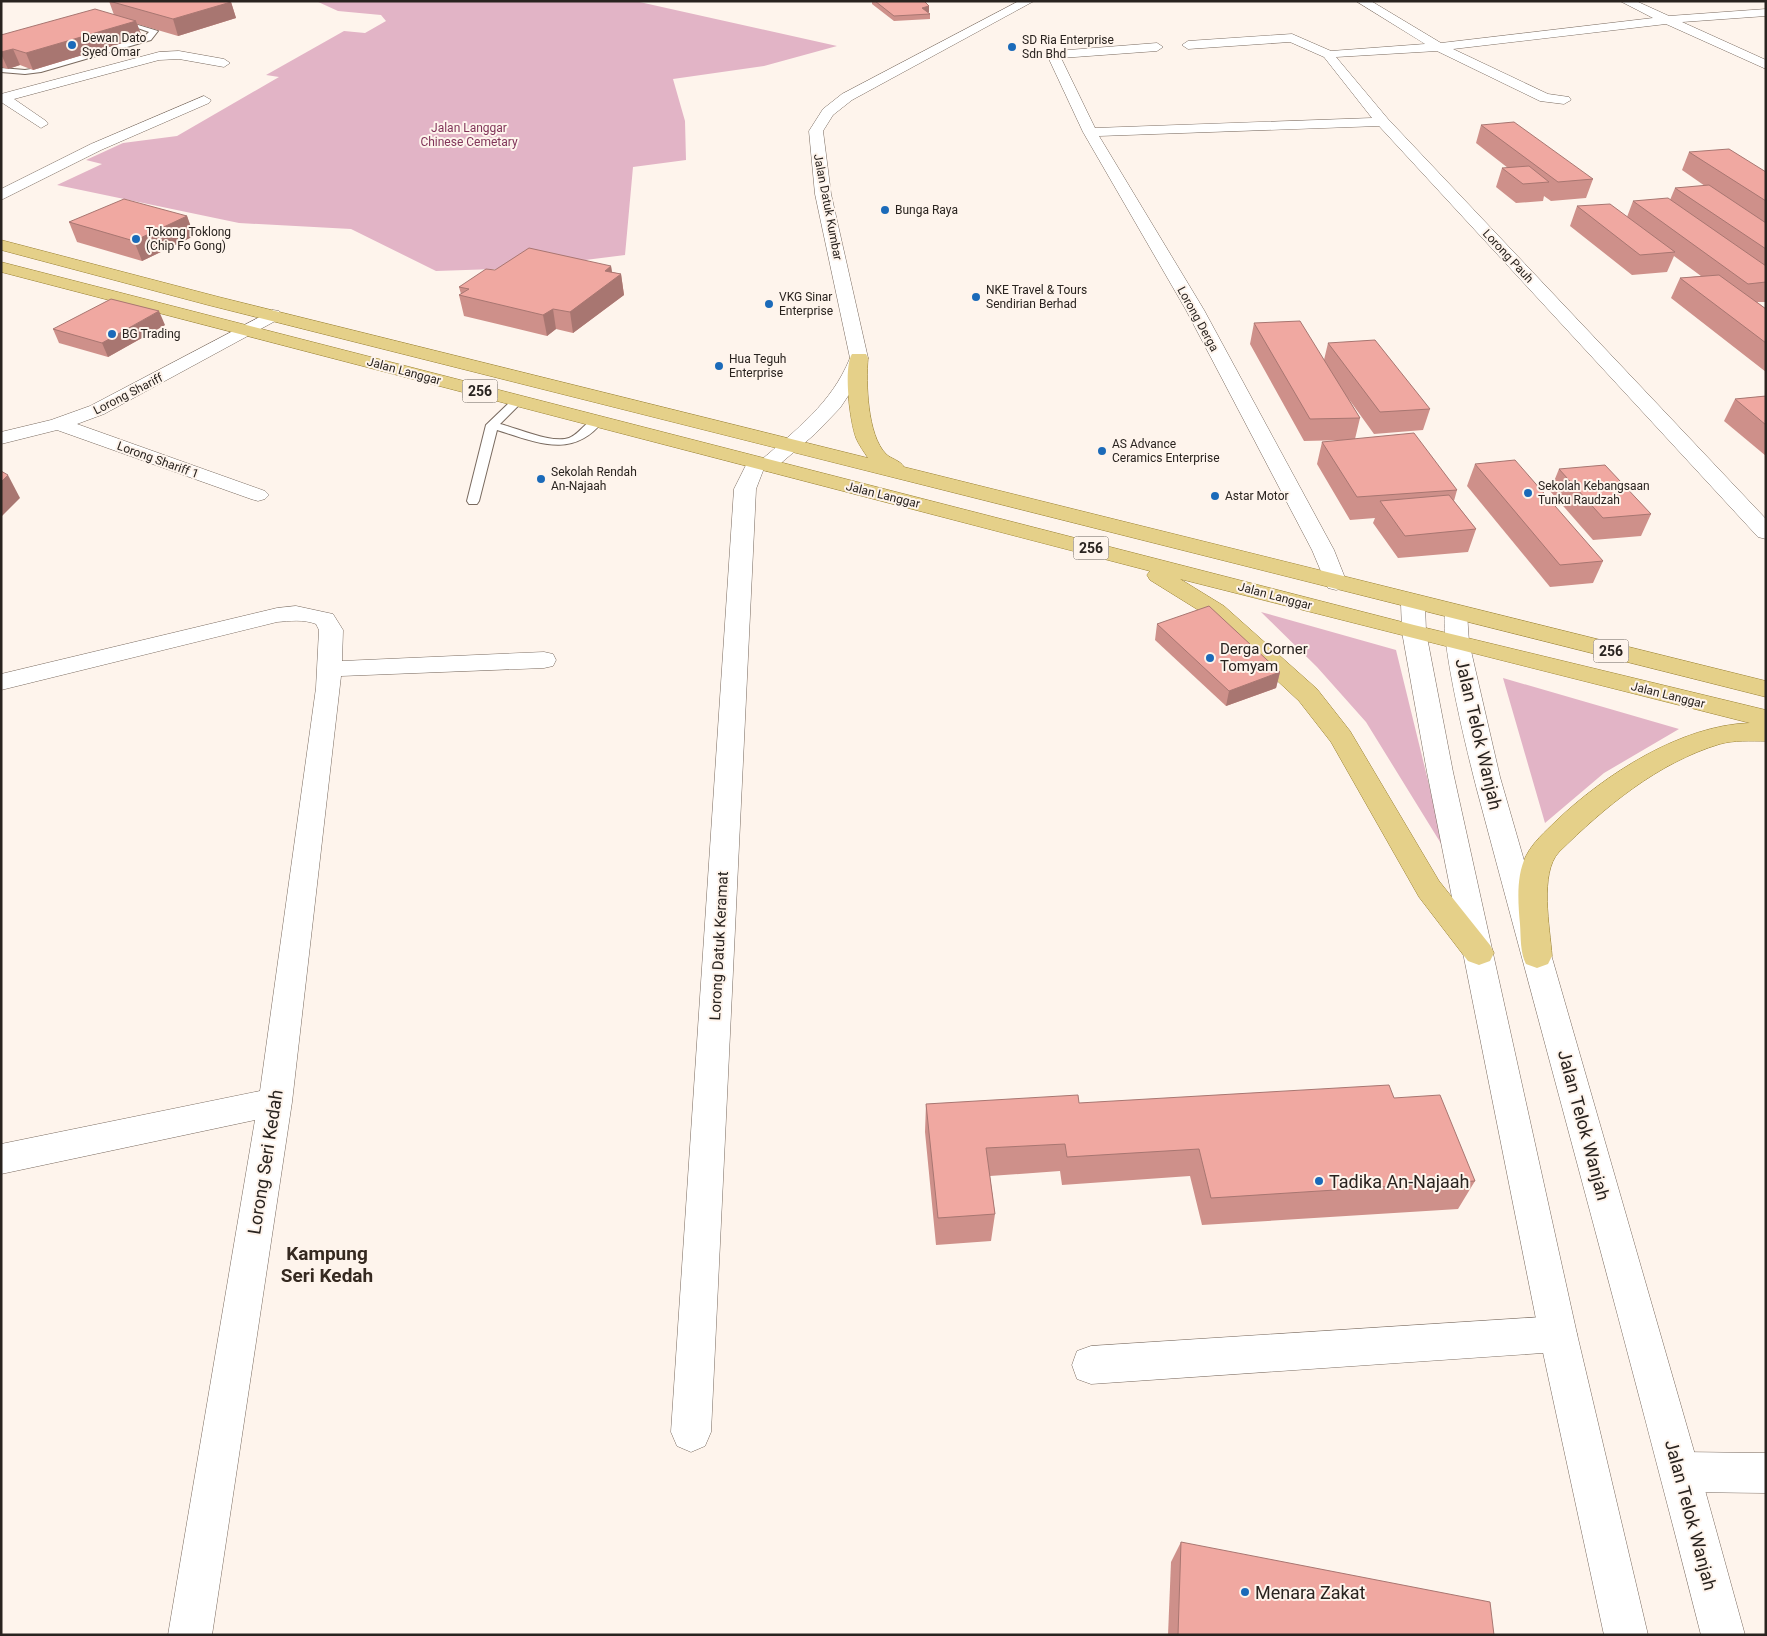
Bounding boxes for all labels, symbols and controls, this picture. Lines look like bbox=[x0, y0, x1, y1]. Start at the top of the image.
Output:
place label: Dewan Dato Syed Omar bbox=[82, 31, 147, 59]
place label: SD Ria Enterprise Sdn Bhd bbox=[1022, 33, 1114, 61]
marker: Dewan Dato Syed Omar bbox=[66, 39, 78, 51]
marker: SD Ria Enterprise Sdn Bhd bbox=[1006, 41, 1018, 53]
park label: Jalan Langgar Chinese Cemetary bbox=[420, 121, 518, 149]
street label: Jalan Datuk Kumbar bbox=[811, 153, 845, 261]
place label: Bunga Raya bbox=[895, 203, 958, 217]
marker: Bunga Raya bbox=[879, 204, 891, 216]
place label: Tokong Toklong (Chip Fo Gong) bbox=[146, 225, 231, 253]
street label: Lorong Pauh bbox=[1480, 226, 1536, 286]
marker: Tokong Toklong (Chip Fo Gong) bbox=[130, 233, 142, 245]
place label: NKE Travel & Tours Sendirian Berhad bbox=[986, 283, 1087, 311]
street label: Lorong Derga bbox=[1174, 284, 1222, 354]
place label: VKG Sinar Enterprise bbox=[779, 290, 833, 318]
marker: NKE Travel & Tours Sendirian Berhad bbox=[970, 291, 982, 303]
marker: VKG Sinar Enterprise bbox=[763, 298, 775, 310]
place label: BG Trading bbox=[122, 327, 181, 341]
marker: BG Trading bbox=[106, 328, 118, 340]
place label: Hua Teguh Enterprise bbox=[729, 352, 786, 380]
street label: Jalan Langgar bbox=[366, 354, 442, 388]
marker: Hua Teguh Enterprise bbox=[713, 360, 725, 372]
street label: Lorong Shariff bbox=[91, 370, 166, 417]
road number: 256 bbox=[462, 380, 498, 402]
place label: AS Advance Ceramics Enterprise bbox=[1112, 437, 1220, 465]
street label: Lorong Shariff 1 bbox=[115, 439, 201, 481]
marker: AS Advance Ceramics Enterprise bbox=[1096, 445, 1108, 457]
place label: Sekolah Rendah An-Najaah bbox=[551, 465, 637, 493]
marker: Sekolah Rendah An-Najaah bbox=[535, 473, 547, 485]
street label: Jalan Langgar bbox=[844, 479, 922, 511]
place label: Sekolah Kebangsaan Tunku Raudzah bbox=[1538, 479, 1650, 507]
marker: Sekolah Kebangsaan Tunku Raudzah bbox=[1522, 487, 1534, 499]
place label: Astar Motor bbox=[1225, 489, 1289, 503]
marker: Astar Motor bbox=[1209, 490, 1221, 502]
road number: 256 bbox=[1074, 536, 1108, 560]
street label: Jalan Langgar bbox=[1237, 579, 1313, 613]
place label: Derga Corner Tomyam bbox=[1220, 640, 1308, 675]
road number: 256 bbox=[1594, 640, 1628, 662]
marker: Derga Corner Tomyam bbox=[1204, 652, 1216, 664]
street label: Jalan Telok Wanjah bbox=[1451, 656, 1507, 812]
street label: Jalan Langgar bbox=[1629, 679, 1707, 711]
street label: Lorong Datuk Keramat bbox=[706, 871, 732, 1021]
street label: Jalan Telok Wanjah bbox=[1554, 1047, 1614, 1203]
street label: Lorong Seri Kedah bbox=[243, 1088, 287, 1236]
place label: Tadika An-Najaah bbox=[1329, 1171, 1470, 1192]
marker: Tadika An-Najaah bbox=[1313, 1175, 1325, 1187]
district label: Kampung Seri Kedah bbox=[281, 1242, 373, 1287]
street label: Jalan Telok Wanjah bbox=[1661, 1437, 1721, 1593]
place label: Menara Zakat bbox=[1255, 1582, 1365, 1603]
marker: Menara Zakat bbox=[1239, 1586, 1251, 1598]

